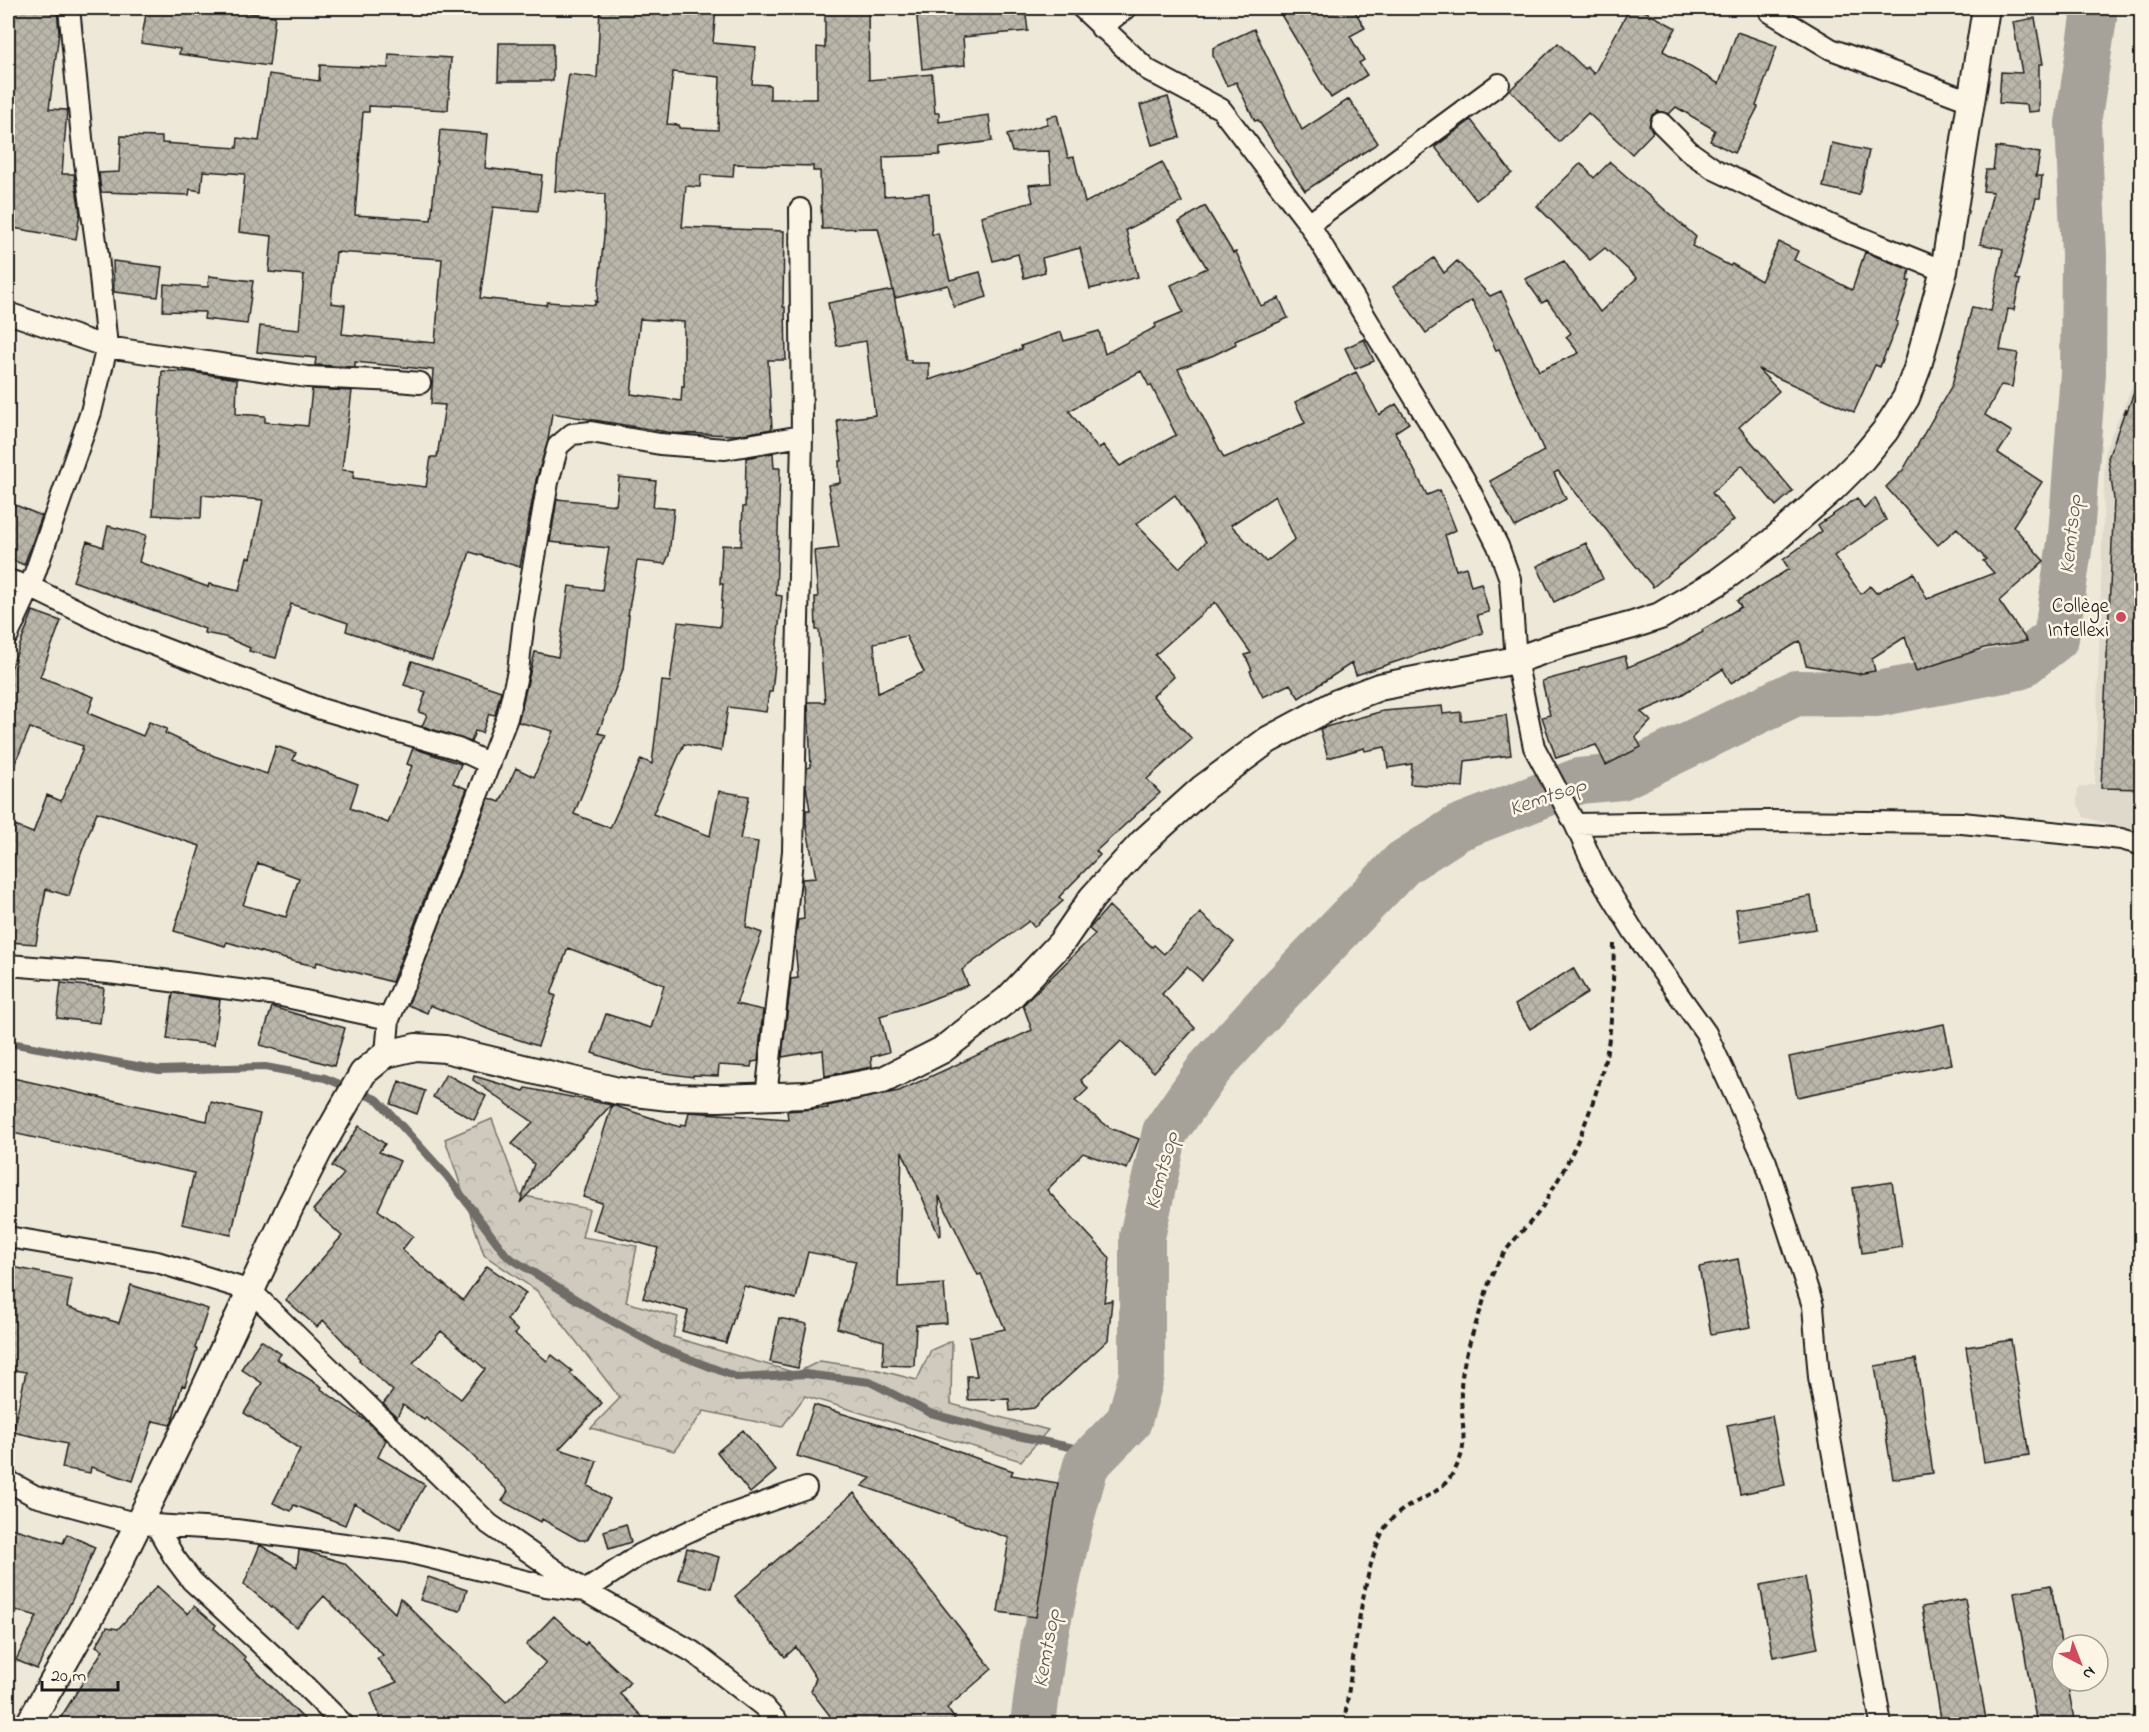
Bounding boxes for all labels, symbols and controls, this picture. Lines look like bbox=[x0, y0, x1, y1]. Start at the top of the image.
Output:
water label: Kemtsop bbox=[2052, 492, 2092, 576]
place label: Collège Intellexi bbox=[2048, 592, 2110, 646]
marker: Collège Intellexi bbox=[2114, 610, 2128, 624]
water label: Kemtsop bbox=[1505, 769, 1592, 826]
water label: Kemtsop bbox=[1137, 1127, 1189, 1213]
water label: Kemtsop bbox=[1025, 1606, 1071, 1690]
north arrow bbox=[2050, 1633, 2110, 1693]
scale bar bbox=[42, 1654, 118, 1692]
text: N bbox=[2077, 1660, 2101, 1685]
text: 20 m bbox=[51, 1664, 86, 1690]

